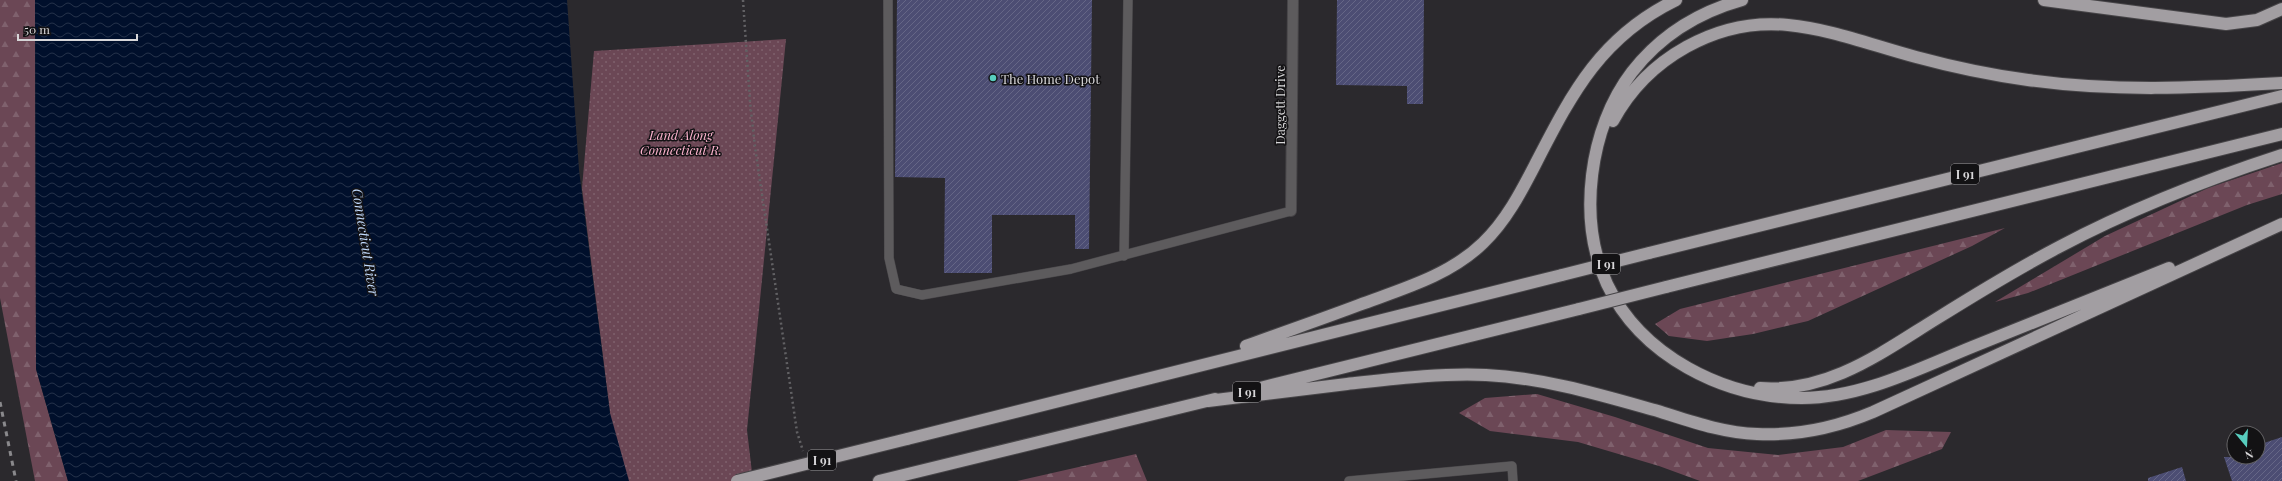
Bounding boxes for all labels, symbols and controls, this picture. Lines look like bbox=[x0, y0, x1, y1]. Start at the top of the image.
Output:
scale bar bbox=[18, 16, 137, 42]
text: 50 m bbox=[24, 21, 50, 37]
street label: Daggett Drive bbox=[1271, 65, 1288, 145]
place label: The Home Depot bbox=[1001, 70, 1100, 87]
marker: The Home Depot bbox=[988, 73, 998, 83]
park label: Land Along Connecticut R. bbox=[640, 126, 722, 158]
road number: I 91 bbox=[1951, 164, 1979, 184]
water label: Connecticut River bbox=[348, 187, 384, 298]
road number: I 91 bbox=[1592, 254, 1620, 274]
road number: I 91 bbox=[1233, 382, 1261, 402]
north arrow bbox=[2226, 425, 2266, 465]
text: N bbox=[2243, 447, 2255, 463]
road number: I 91 bbox=[808, 450, 836, 470]

